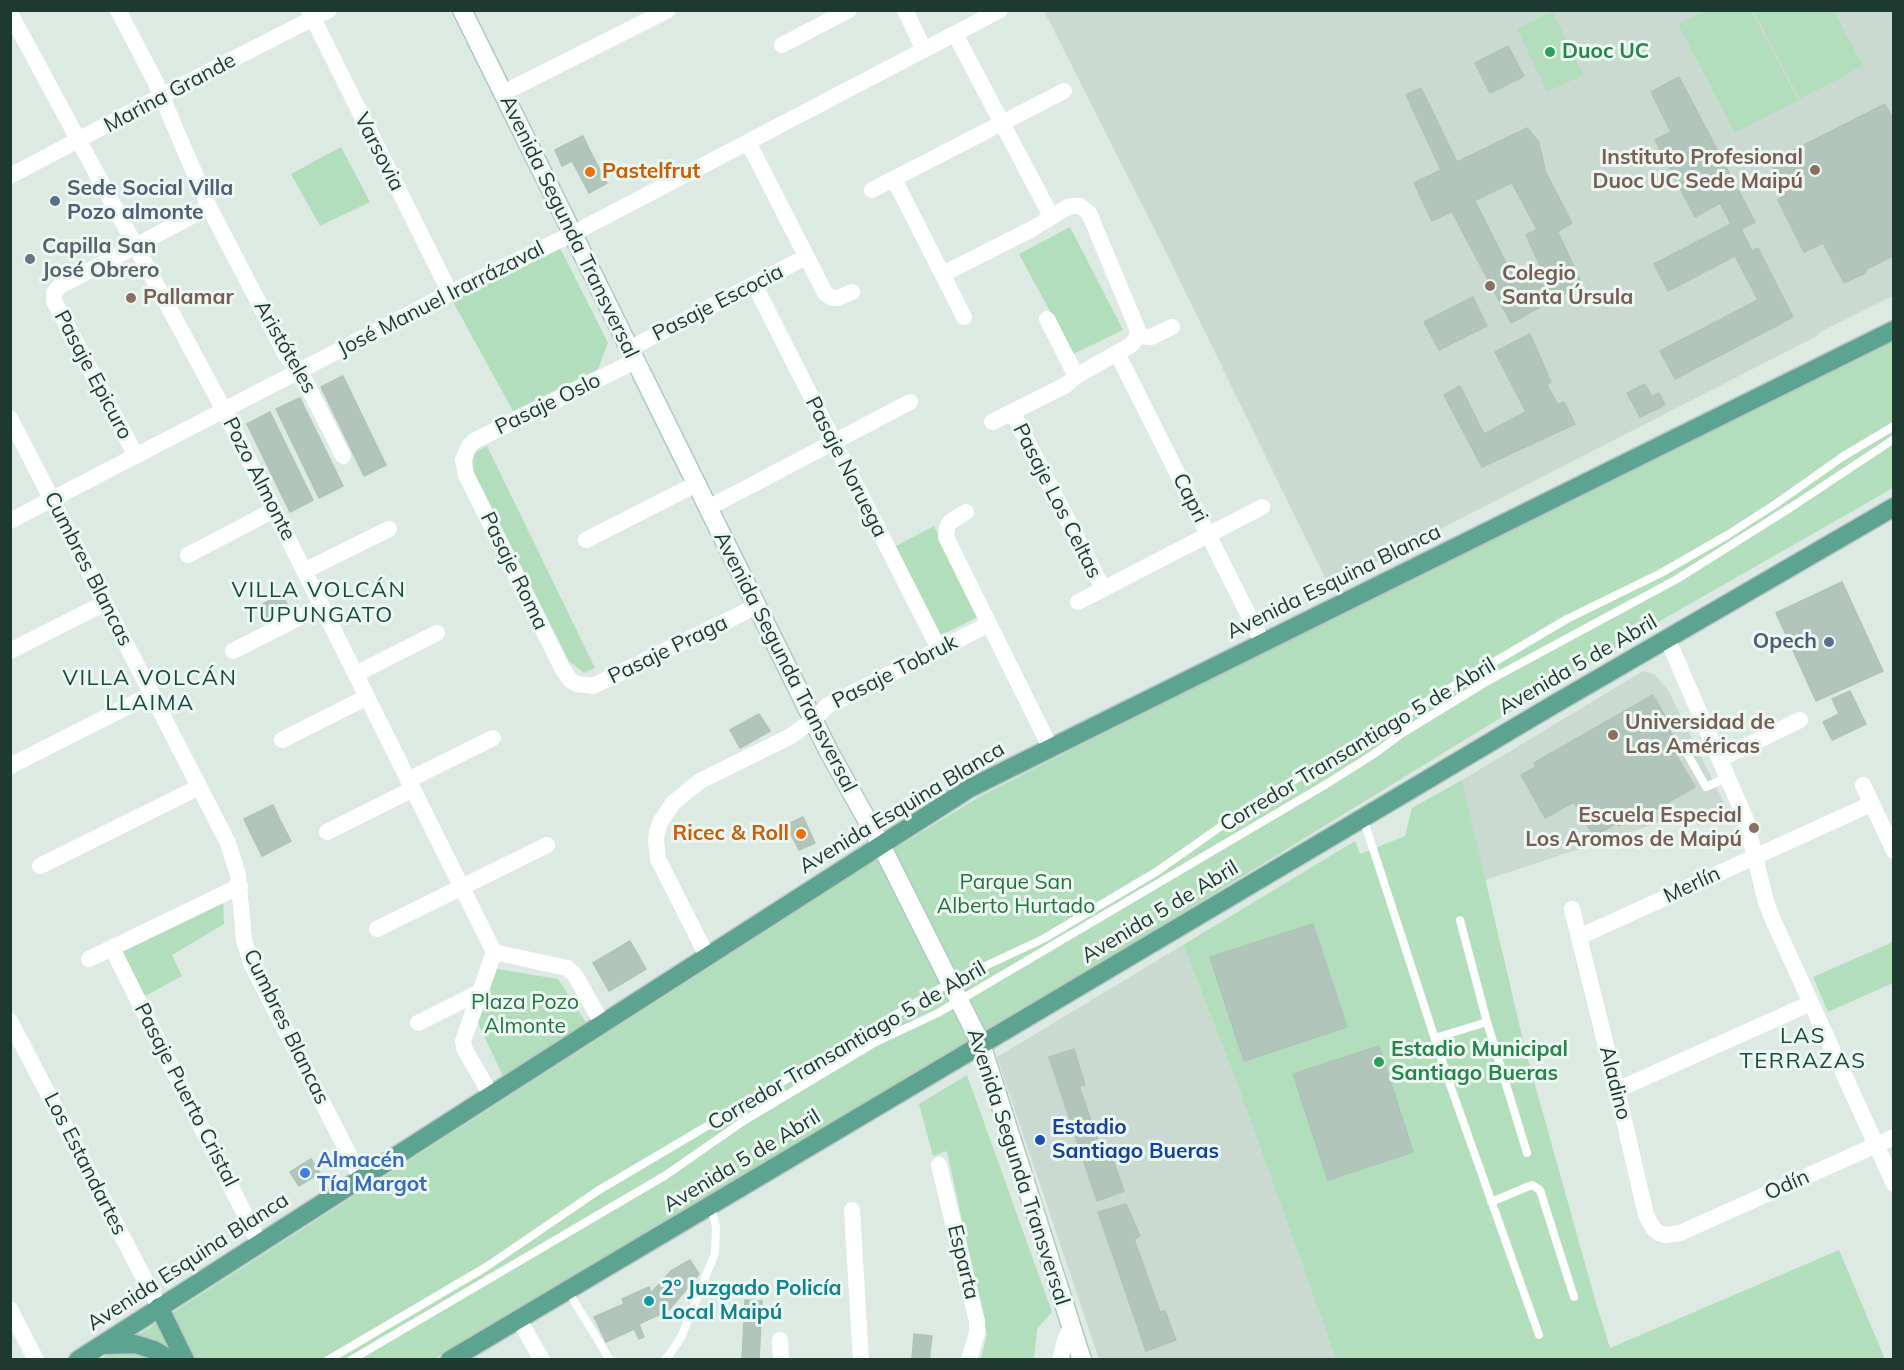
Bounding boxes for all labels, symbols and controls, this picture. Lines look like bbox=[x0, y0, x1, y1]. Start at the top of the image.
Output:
place label: Duoc UC bbox=[1562, 39, 1649, 65]
marker: Duoc UC bbox=[1543, 45, 1557, 59]
street label: Marina Grande bbox=[100, 48, 240, 138]
street label: Avenida Segunda Transversal bbox=[494, 92, 644, 362]
street label: Varsovia bbox=[349, 109, 409, 195]
place label: Instituto Profesional Duoc UC Sede Maipú bbox=[1592, 145, 1803, 195]
place label: Pastelfrut bbox=[602, 159, 700, 185]
marker: Instituto Profesional Duoc UC Sede Maipú bbox=[1808, 163, 1822, 177]
marker: Pastelfrut bbox=[583, 165, 597, 179]
place label: Sede Social Villa Pozo almonte bbox=[67, 176, 233, 226]
marker: Sede Social Villa Pozo almonte bbox=[48, 194, 62, 208]
place label: Capilla San José Obrero bbox=[42, 234, 159, 284]
street label: José Manuel Irarrázaval bbox=[334, 236, 548, 362]
marker: Capilla San José Obrero bbox=[23, 252, 37, 266]
street label: Pasaje Escocia bbox=[648, 259, 788, 347]
place label: Colegio Santa Úrsula bbox=[1502, 261, 1633, 311]
marker: Colegio Santa Úrsula bbox=[1483, 279, 1497, 293]
place label: Pallamar bbox=[143, 285, 234, 311]
marker: Pallamar bbox=[124, 291, 138, 305]
street label: Aristóteles bbox=[248, 296, 322, 398]
street label: Pasaje Epicuro bbox=[48, 306, 138, 444]
street label: Pasaje Oslo bbox=[491, 368, 605, 440]
street label: Pasaje Noruega bbox=[800, 392, 892, 542]
street label: Pozo Almonte bbox=[217, 413, 301, 545]
street label: Pasaje Los Celtas bbox=[1007, 419, 1107, 583]
street label: Capri bbox=[1167, 469, 1213, 527]
street label: Cumbres Blancas bbox=[38, 488, 138, 650]
street label: Pasaje Roma bbox=[475, 508, 553, 634]
street label: Avenida Esquina Blanca bbox=[1223, 519, 1445, 645]
street label: Avenida Segunda Transversal bbox=[708, 527, 862, 797]
district label: VILLA VOLCÁN TUPUNGATO bbox=[232, 577, 406, 628]
street label: Avenida 5 de Abril bbox=[1494, 609, 1662, 721]
street label: Pasaje Praga bbox=[604, 610, 732, 690]
place label: Opech bbox=[1753, 629, 1817, 655]
street label: Pasaje Tobruk bbox=[828, 630, 962, 714]
marker: Opech bbox=[1822, 635, 1836, 649]
street label: Corredor Transantiago 5 de Abril bbox=[1216, 653, 1500, 837]
district label: VILLA VOLCÁN LLAIMA bbox=[63, 665, 237, 716]
place label: Universidad de Las Américas bbox=[1625, 710, 1775, 760]
marker: Universidad de Las Américas bbox=[1606, 728, 1620, 742]
street label: Avenida Esquina Blanca bbox=[795, 737, 1009, 879]
place label: Escuela Especial Los Aromos de Maipú bbox=[1525, 803, 1742, 853]
place label: Ricec & Roll bbox=[672, 821, 789, 847]
marker: Escuela Especial Los Aromos de Maipú bbox=[1747, 821, 1761, 835]
marker: Ricec & Roll bbox=[794, 827, 808, 841]
street label: Avenida 5 de Abril bbox=[1077, 855, 1243, 969]
street label: Merlín bbox=[1660, 861, 1724, 909]
park label: Parque San Alberto Hurtado bbox=[937, 870, 1095, 920]
street label: Cumbres Blancas bbox=[238, 945, 334, 1109]
street label: Corredor Transantiago 5 de Abril bbox=[703, 956, 991, 1136]
park label: Plaza Pozo Almonte bbox=[471, 990, 579, 1040]
street label: Pasaje Puerto Cristal bbox=[129, 999, 243, 1191]
district label: LAS TERRAZAS bbox=[1740, 1023, 1866, 1074]
street label: Avenida Segunda Transversal bbox=[961, 1026, 1075, 1308]
place label: Estadio Municipal Santiago Bueras bbox=[1391, 1037, 1568, 1087]
street label: Aladino bbox=[1594, 1044, 1636, 1122]
marker: Estadio Municipal Santiago Bueras bbox=[1372, 1055, 1386, 1069]
street label: Los Estandartes bbox=[38, 1089, 132, 1239]
street label: Avenida 5 de Abril bbox=[659, 1104, 825, 1218]
place label: Estadio Santiago Bueras bbox=[1052, 1115, 1219, 1165]
marker: Estadio Santiago Bueras bbox=[1033, 1133, 1047, 1147]
place label: Almacén Tía Margot bbox=[317, 1148, 427, 1198]
street label: Odín bbox=[1761, 1164, 1813, 1206]
marker: Almacén Tía Margot bbox=[298, 1166, 312, 1180]
street label: Avenida Esquina Blanca bbox=[83, 1187, 293, 1337]
street label: Esparta bbox=[942, 1222, 984, 1302]
place label: 2° Juzgado Policía Local Maipú bbox=[661, 1276, 841, 1326]
marker: 2° Juzgado Policía Local Maipú bbox=[642, 1294, 656, 1308]

